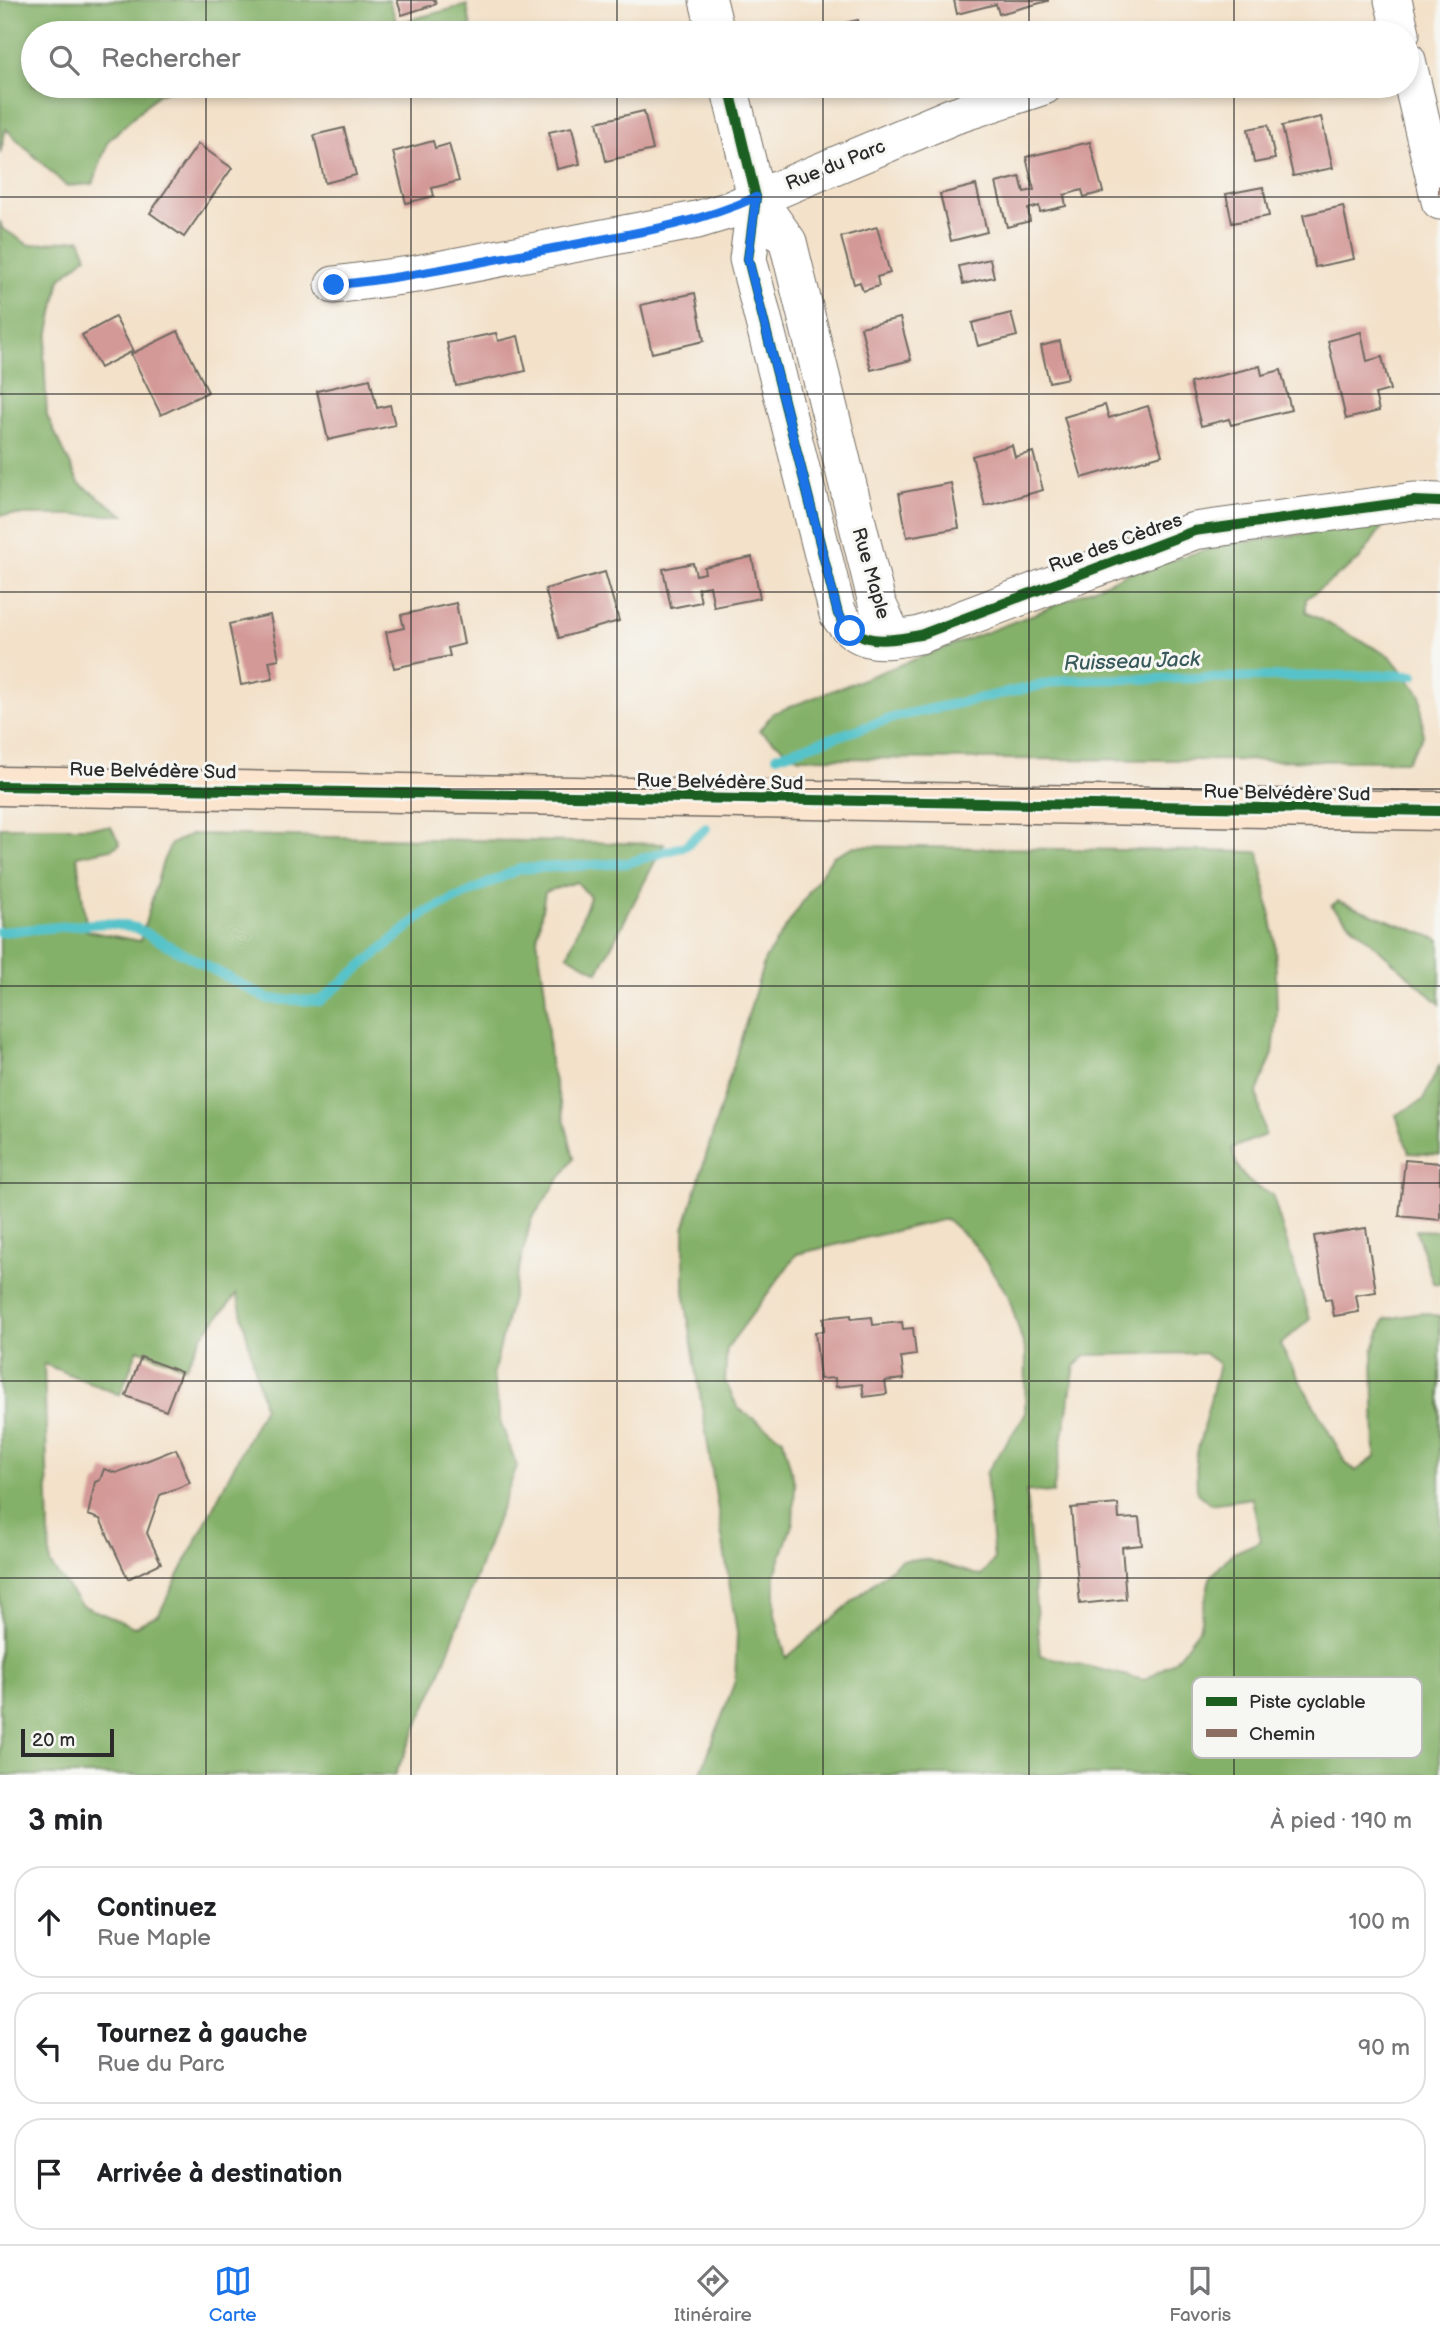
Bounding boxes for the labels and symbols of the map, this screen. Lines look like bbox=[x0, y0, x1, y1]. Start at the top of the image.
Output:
street label: Rue du Parc bbox=[782, 135, 889, 196]
route end bbox=[318, 269, 349, 300]
street label: Rue des Cèdres bbox=[1046, 509, 1185, 578]
street label: Rue Maple bbox=[847, 525, 895, 622]
route start bbox=[834, 615, 865, 646]
water label: Ruisseau Jack bbox=[1063, 647, 1201, 676]
street label: Rue Belvédère Sud bbox=[69, 759, 237, 784]
street label: Rue Belvédère Sud bbox=[636, 770, 804, 795]
street label: Rue Belvédère Sud bbox=[1203, 781, 1371, 806]
legend bbox=[1192, 1677, 1422, 1758]
text: Piste cyclable bbox=[1249, 1691, 1366, 1714]
text: Chemin bbox=[1249, 1723, 1315, 1746]
scale bar bbox=[21, 1726, 114, 1758]

